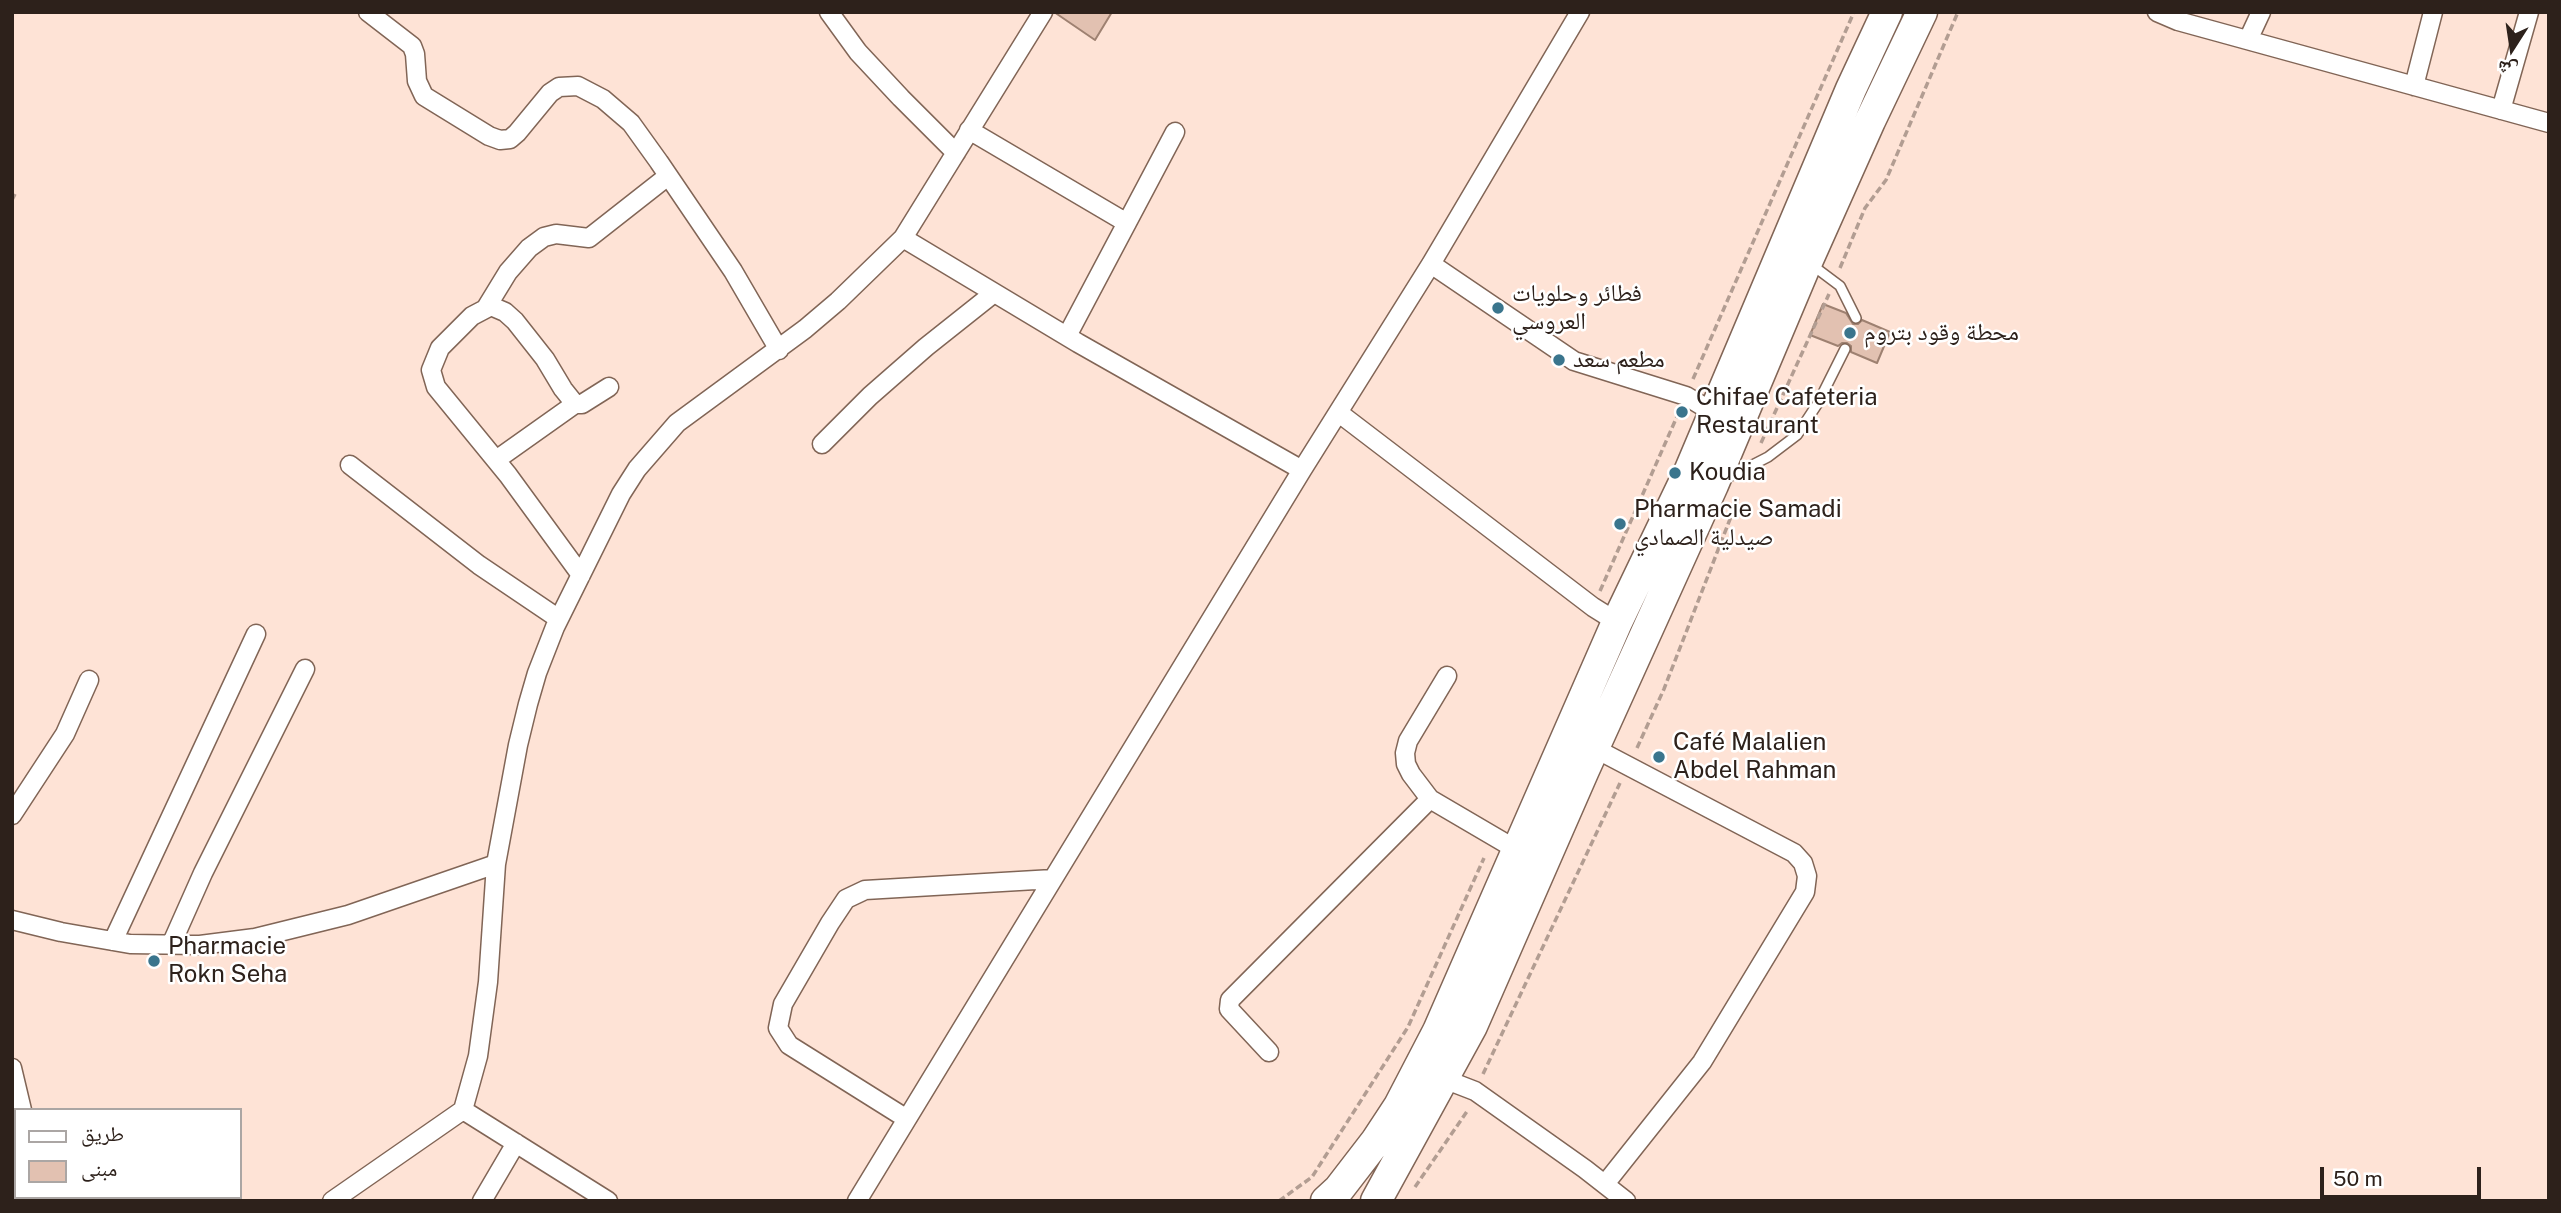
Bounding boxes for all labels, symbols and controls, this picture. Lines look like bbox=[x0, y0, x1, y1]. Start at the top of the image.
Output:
north arrow bbox=[2477, 14, 2547, 84]
text: ش bbox=[2495, 57, 2520, 82]
place label: فطائر وحلويات العروسي bbox=[1512, 280, 1642, 336]
marker: فطائر وحلويات العروسي bbox=[1490, 300, 1506, 316]
place label: محطة وقود بتروم bbox=[1864, 319, 2019, 347]
marker: محطة وقود بتروم bbox=[1842, 325, 1858, 341]
place label: مطعم سعد bbox=[1573, 346, 1665, 374]
marker: مطعم سعد bbox=[1551, 352, 1567, 368]
place label: Chifae Cafeteria Restaurant bbox=[1696, 384, 1877, 440]
marker: Chifae Cafeteria Restaurant bbox=[1674, 404, 1690, 420]
place label: Koudia bbox=[1689, 459, 1766, 487]
marker: Koudia bbox=[1667, 465, 1683, 481]
place label: Pharmacie Samadi صيدلية الصمادي bbox=[1634, 496, 1842, 552]
marker: Pharmacie Samadi صيدلية الصمادي bbox=[1612, 516, 1628, 532]
place label: Café Malalien Abdel Rahman bbox=[1673, 729, 1836, 785]
marker: Café Malalien Abdel Rahman bbox=[1651, 749, 1667, 765]
place label: Pharmacie Rokn Seha bbox=[168, 933, 287, 989]
marker: Pharmacie Rokn Seha bbox=[146, 953, 162, 969]
legend bbox=[14, 1108, 242, 1199]
text: طريق bbox=[81, 1121, 124, 1146]
scale bar bbox=[2323, 1154, 2484, 1198]
text: مبنى bbox=[81, 1156, 117, 1181]
text: 50 m bbox=[2333, 1166, 2383, 1191]

